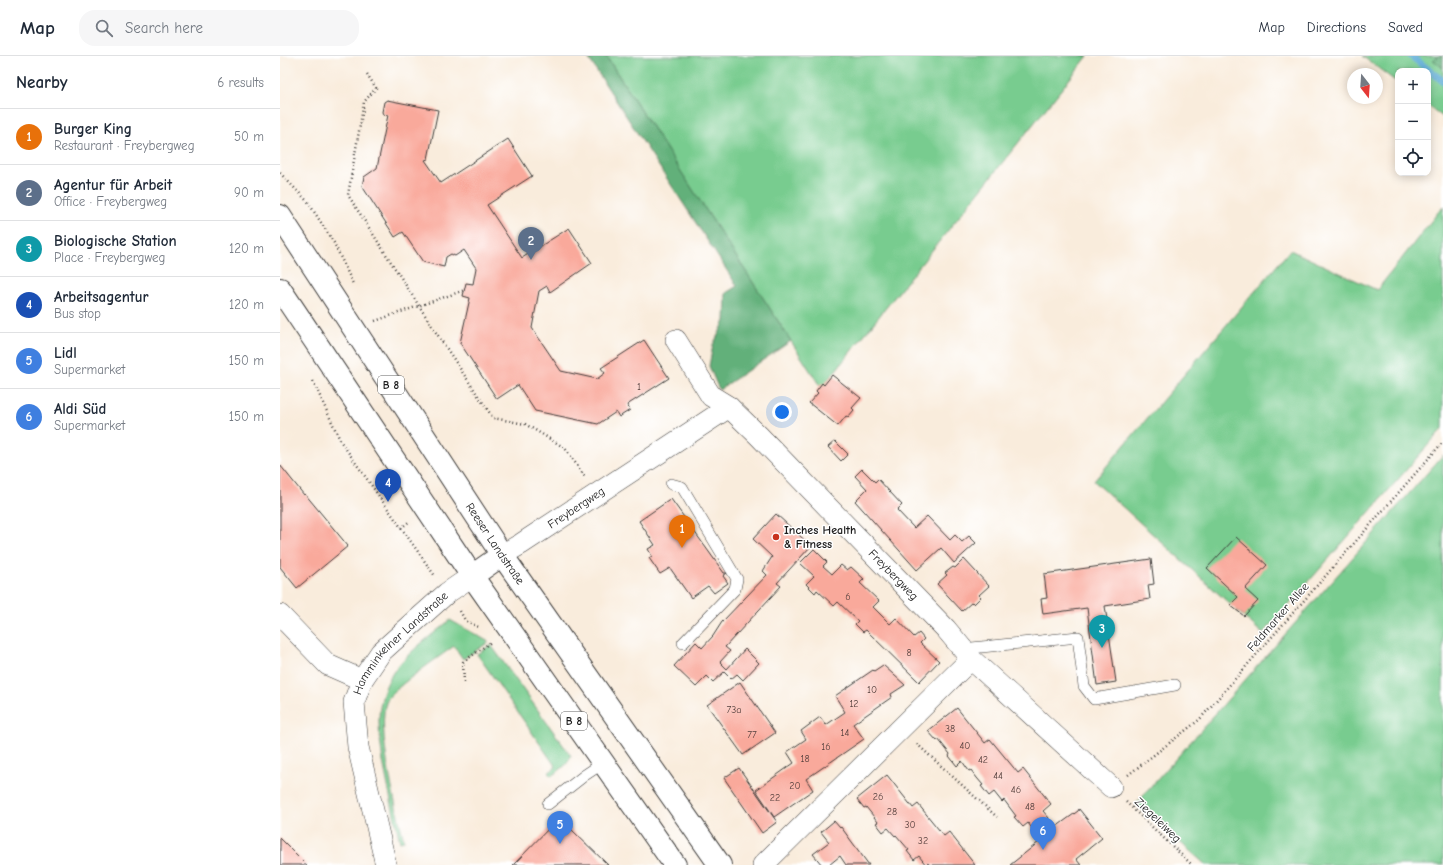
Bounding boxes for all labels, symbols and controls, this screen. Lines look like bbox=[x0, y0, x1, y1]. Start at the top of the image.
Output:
search box bbox=[79, 10, 359, 46]
text: Map bbox=[20, 17, 55, 39]
icon: search bbox=[93, 17, 115, 39]
text: Search here bbox=[125, 19, 203, 37]
text: Map bbox=[1258, 19, 1285, 36]
text: Directions bbox=[1307, 19, 1366, 36]
text: Saved bbox=[1388, 19, 1423, 36]
north arrow bbox=[1347, 68, 1383, 104]
map controls bbox=[1395, 68, 1431, 176]
button: + bbox=[1395, 68, 1431, 104]
text: Nearby bbox=[16, 73, 67, 92]
text: 6 results bbox=[217, 75, 264, 90]
button: − bbox=[1395, 104, 1431, 140]
text: Burger King bbox=[54, 120, 132, 138]
text: 1 bbox=[26, 129, 32, 144]
text: 50 m bbox=[234, 129, 264, 144]
text: Restaurant · Freybergweg bbox=[54, 138, 195, 153]
button: locate bbox=[1395, 140, 1431, 176]
text: Agentur für Arbeit bbox=[54, 176, 172, 194]
text: 2 bbox=[26, 185, 32, 200]
text: 90 m bbox=[234, 185, 264, 200]
text: Office · Freybergweg bbox=[54, 194, 167, 209]
pin: 2 bbox=[518, 227, 544, 260]
text: Biologische Station bbox=[54, 232, 177, 250]
text: 3 bbox=[26, 241, 32, 256]
text: 120 m bbox=[229, 241, 264, 256]
text: Place · Freybergweg bbox=[54, 250, 165, 265]
text: Arbeitsagentur bbox=[54, 288, 149, 306]
text: 4 bbox=[26, 297, 32, 312]
text: 120 m bbox=[229, 297, 264, 312]
text: Bus stop bbox=[54, 306, 101, 321]
text: Lidl bbox=[54, 344, 77, 362]
text: 5 bbox=[26, 353, 32, 368]
text: 150 m bbox=[229, 353, 264, 368]
text: Supermarket bbox=[54, 362, 125, 377]
road number: B 8 bbox=[378, 376, 404, 394]
house number: 1 bbox=[637, 381, 641, 393]
text: Aldi Süd bbox=[54, 400, 106, 418]
your location bbox=[772, 402, 792, 422]
text: 6 bbox=[26, 409, 32, 424]
text: 150 m bbox=[229, 409, 264, 424]
text: Supermarket bbox=[54, 418, 125, 433]
pin: 4 bbox=[375, 469, 401, 502]
street label: Freybergweg bbox=[545, 484, 607, 532]
street label: Reeser Landstraße bbox=[463, 500, 528, 587]
pin: 1 bbox=[669, 515, 695, 548]
place label: Inches Health & Fitness bbox=[784, 523, 856, 551]
marker: Inches Health & Fitness bbox=[771, 532, 781, 542]
street label: Freybergweg bbox=[866, 546, 921, 603]
street label: Feldmarker Allee bbox=[1244, 580, 1312, 654]
street label: Hamminkelner Landstraße bbox=[350, 588, 451, 697]
house number: 6 bbox=[845, 591, 851, 603]
pin: 3 bbox=[1089, 615, 1115, 648]
house number: 8 bbox=[906, 647, 912, 659]
house number: 10 bbox=[867, 684, 877, 696]
house number: 12 bbox=[849, 698, 859, 710]
house number: 73a bbox=[727, 704, 741, 716]
road number: B 8 bbox=[561, 712, 587, 730]
house number: 38 bbox=[945, 723, 955, 735]
house number: 14 bbox=[841, 727, 850, 739]
house number: 77 bbox=[747, 729, 757, 741]
house number: 40 bbox=[960, 740, 970, 752]
house number: 16 bbox=[821, 741, 831, 753]
house number: 18 bbox=[800, 753, 810, 765]
house number: 42 bbox=[978, 754, 988, 766]
house number: 44 bbox=[993, 770, 1003, 782]
house number: 20 bbox=[789, 780, 801, 792]
house number: 46 bbox=[1011, 784, 1021, 796]
house number: 26 bbox=[873, 791, 883, 803]
house number: 22 bbox=[770, 792, 780, 804]
street label: Ziegeleiweg bbox=[1132, 795, 1184, 845]
house number: 48 bbox=[1025, 801, 1035, 813]
house number: 28 bbox=[887, 806, 897, 818]
pin: 5 bbox=[547, 811, 573, 844]
pin: 6 bbox=[1030, 817, 1056, 850]
house number: 30 bbox=[904, 819, 916, 831]
house number: 32 bbox=[918, 835, 928, 847]

